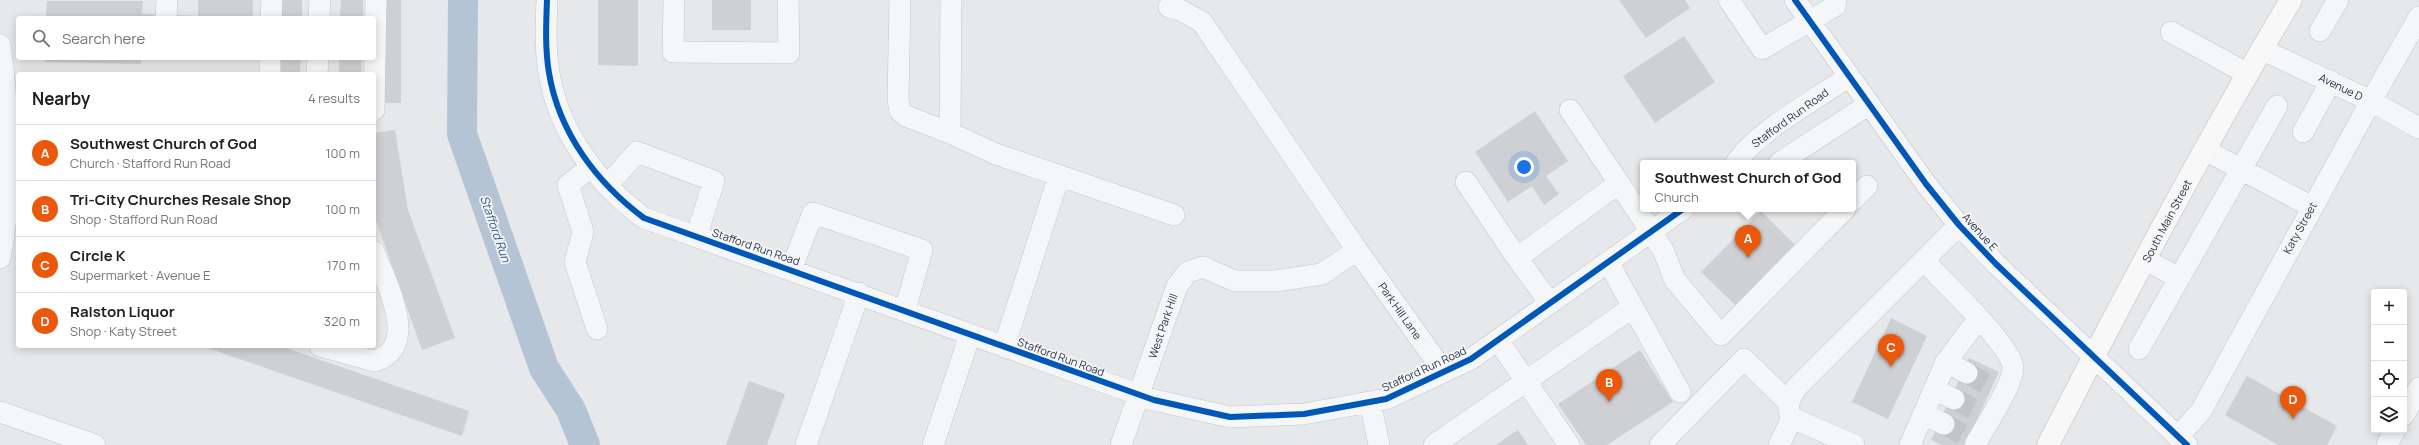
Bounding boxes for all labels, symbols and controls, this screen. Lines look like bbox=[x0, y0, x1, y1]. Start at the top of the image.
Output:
search box bbox=[16, 16, 376, 60]
icon: search bbox=[30, 27, 52, 49]
text: Search here bbox=[62, 28, 145, 49]
street label: Avenue D bbox=[2317, 69, 2366, 104]
street label: Stafford Run Road bbox=[1748, 85, 1831, 151]
text: Nearby bbox=[32, 87, 90, 110]
text: 4 results bbox=[308, 89, 360, 107]
text: Southwest Church of God bbox=[70, 133, 257, 154]
text: A bbox=[41, 144, 49, 162]
text: 100 m bbox=[325, 144, 360, 162]
text: Church · Stafford Run Road bbox=[70, 154, 231, 172]
your location bbox=[1514, 157, 1534, 177]
popup bbox=[1640, 160, 1856, 212]
text: Southwest Church of God bbox=[1655, 167, 1841, 188]
street label: South Main Street bbox=[2138, 177, 2195, 265]
text: Church bbox=[1655, 188, 1699, 206]
text: Tri-City Churches Resale Shop bbox=[70, 189, 291, 210]
water label: Stafford Run bbox=[476, 193, 515, 265]
street label: Katy Street bbox=[2279, 199, 2320, 256]
text: B bbox=[41, 200, 49, 218]
text: 100 m bbox=[325, 200, 360, 218]
text: Shop · Stafford Run Road bbox=[70, 210, 218, 228]
street label: Avenue E bbox=[1959, 210, 2001, 254]
street label: Stafford Run Road bbox=[710, 225, 802, 269]
pin: A bbox=[1735, 225, 1761, 258]
text: Circle K bbox=[70, 245, 125, 266]
text: C bbox=[40, 256, 50, 274]
text: 170 m bbox=[327, 256, 360, 274]
text: Supermarket · Avenue E bbox=[70, 266, 210, 284]
street label: Park Hill Lane bbox=[1375, 279, 1426, 343]
map controls bbox=[2371, 289, 2407, 433]
button: + bbox=[2371, 289, 2407, 325]
street label: West Park Hill bbox=[1144, 291, 1181, 360]
text: Ralston Liquor bbox=[70, 301, 175, 322]
text: D bbox=[40, 312, 50, 330]
text: 320 m bbox=[324, 312, 360, 330]
text: Shop · Katy Street bbox=[70, 322, 177, 340]
button: − bbox=[2371, 325, 2407, 361]
street label: Stafford Run Road bbox=[1016, 334, 1107, 379]
pin: C bbox=[1878, 334, 1904, 367]
street label: Stafford Run Road bbox=[1379, 342, 1469, 395]
button: locate bbox=[2371, 361, 2407, 397]
pin: B bbox=[1596, 369, 1622, 402]
pin: D bbox=[2280, 386, 2306, 419]
button: layers bbox=[2371, 397, 2407, 433]

